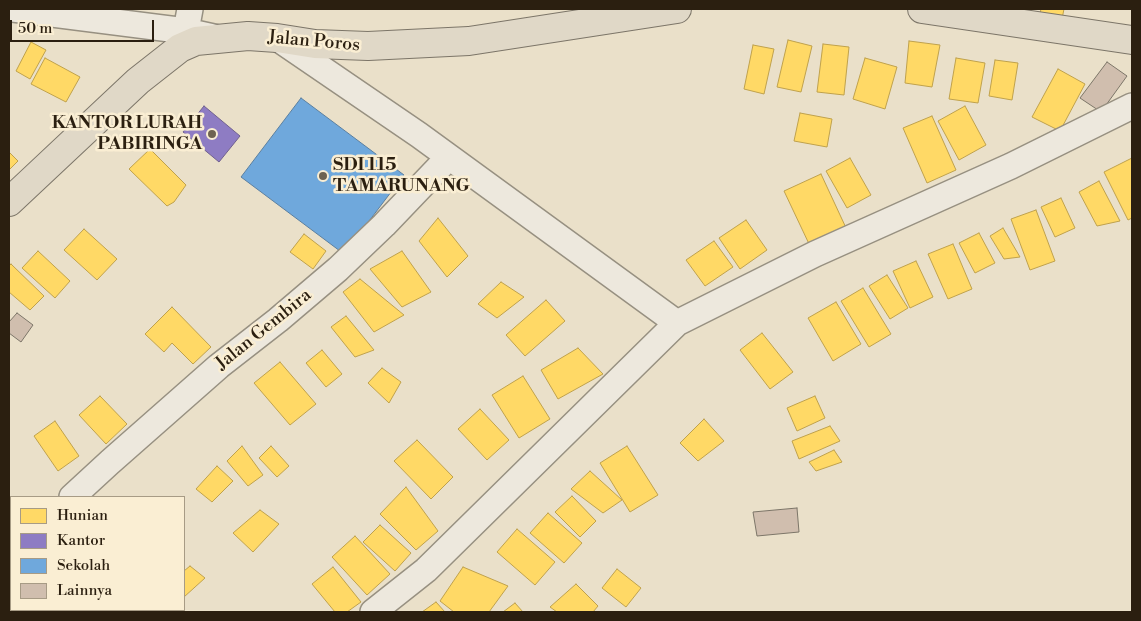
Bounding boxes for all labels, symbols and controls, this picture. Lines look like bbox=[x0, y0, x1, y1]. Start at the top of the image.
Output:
scale bar bbox=[12, 10, 156, 42]
text: 50 m bbox=[18, 19, 52, 38]
street label: Jalan Poros bbox=[267, 27, 361, 57]
place label: KANTOR LURAH PABIRINGA bbox=[52, 113, 202, 156]
marker: KANTOR LURAH PABIRINGA bbox=[206, 128, 218, 140]
place label: SDI 115 TAMARUNANG bbox=[333, 155, 470, 198]
marker: SDI 115 TAMARUNANG bbox=[317, 170, 329, 182]
street label: Jalan Gembira bbox=[212, 285, 316, 375]
legend bbox=[10, 496, 185, 611]
text: Hunian bbox=[57, 506, 108, 525]
text: Kantor bbox=[57, 531, 105, 550]
text: Sekolah bbox=[57, 556, 110, 575]
text: Lainnya bbox=[57, 581, 112, 600]

